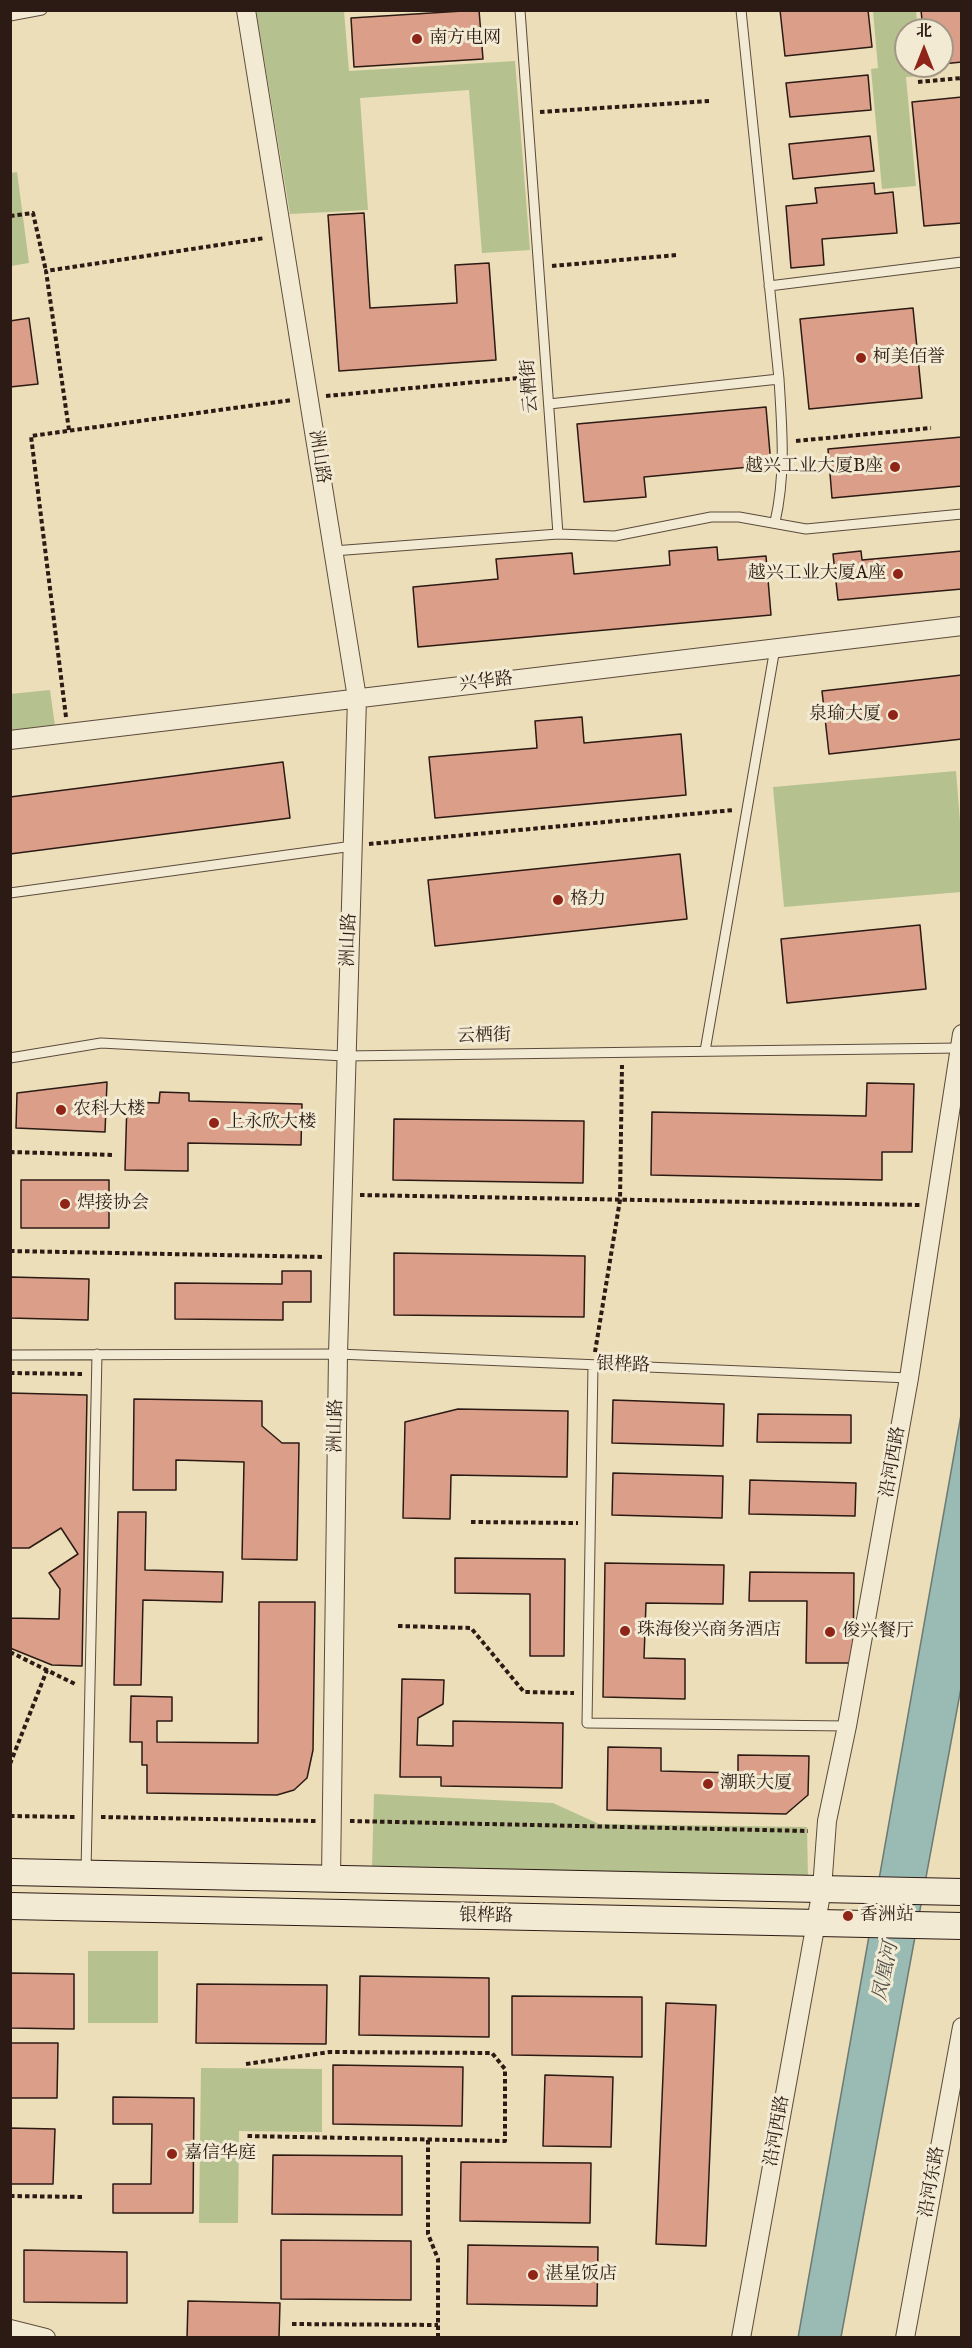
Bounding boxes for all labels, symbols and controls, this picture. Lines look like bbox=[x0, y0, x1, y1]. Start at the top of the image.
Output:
north arrow bbox=[894, 18, 954, 78]
text: 北 bbox=[916, 22, 932, 42]
place label: 南方电网 bbox=[429, 28, 501, 50]
marker: 南方电网 bbox=[410, 32, 424, 46]
place label: 柯美佰誉 bbox=[873, 347, 945, 369]
marker: 柯美佰誉 bbox=[854, 351, 868, 365]
street label: 云栖街 bbox=[518, 358, 544, 414]
street label: 洲山路 bbox=[303, 429, 333, 485]
place label: 越兴工业大厦B座 bbox=[745, 456, 883, 478]
marker: 越兴工业大厦B座 bbox=[888, 460, 902, 474]
place label: 越兴工业大厦A座 bbox=[748, 563, 886, 585]
marker: 越兴工业大厦A座 bbox=[891, 567, 905, 581]
street label: 兴华路 bbox=[458, 669, 514, 697]
place label: 泉瑜大厦 bbox=[809, 704, 881, 726]
marker: 泉瑜大厦 bbox=[886, 708, 900, 722]
place label: 格力 bbox=[570, 889, 606, 911]
marker: 格力 bbox=[551, 893, 565, 907]
street label: 洲山路 bbox=[338, 913, 362, 967]
street label: 云栖街 bbox=[457, 1026, 511, 1048]
place label: 农科大楼 bbox=[73, 1099, 145, 1121]
marker: 农科大楼 bbox=[54, 1103, 68, 1117]
place label: 上永欣大楼 bbox=[226, 1112, 316, 1134]
marker: 上永欣大楼 bbox=[207, 1116, 221, 1130]
place label: 焊接协会 bbox=[77, 1193, 149, 1215]
marker: 焊接协会 bbox=[58, 1197, 72, 1211]
street label: 银桦路 bbox=[596, 1354, 650, 1378]
street label: 洲山路 bbox=[326, 1399, 348, 1453]
street label: 沿河西路 bbox=[877, 1425, 911, 1499]
place label: 珠海俊兴商务酒店 bbox=[637, 1620, 781, 1642]
place label: 俊兴餐厅 bbox=[842, 1621, 914, 1643]
marker: 珠海俊兴商务酒店 bbox=[618, 1624, 632, 1638]
marker: 俊兴餐厅 bbox=[823, 1625, 837, 1639]
place label: 潮联大厦 bbox=[720, 1773, 792, 1795]
marker: 潮联大厦 bbox=[701, 1777, 715, 1791]
place label: 香洲站 bbox=[860, 1905, 914, 1927]
street label: 银桦路 bbox=[459, 1906, 513, 1928]
marker: 香洲站 bbox=[841, 1909, 855, 1923]
water label: 凤凰河 bbox=[869, 1940, 905, 2004]
street label: 沿河西路 bbox=[761, 2094, 795, 2168]
place label: 嘉信华庭 bbox=[184, 2143, 256, 2165]
street label: 沿河东路 bbox=[916, 2145, 950, 2219]
marker: 嘉信华庭 bbox=[165, 2147, 179, 2161]
place label: 湛星饭店 bbox=[545, 2264, 617, 2286]
marker: 湛星饭店 bbox=[526, 2268, 540, 2282]

